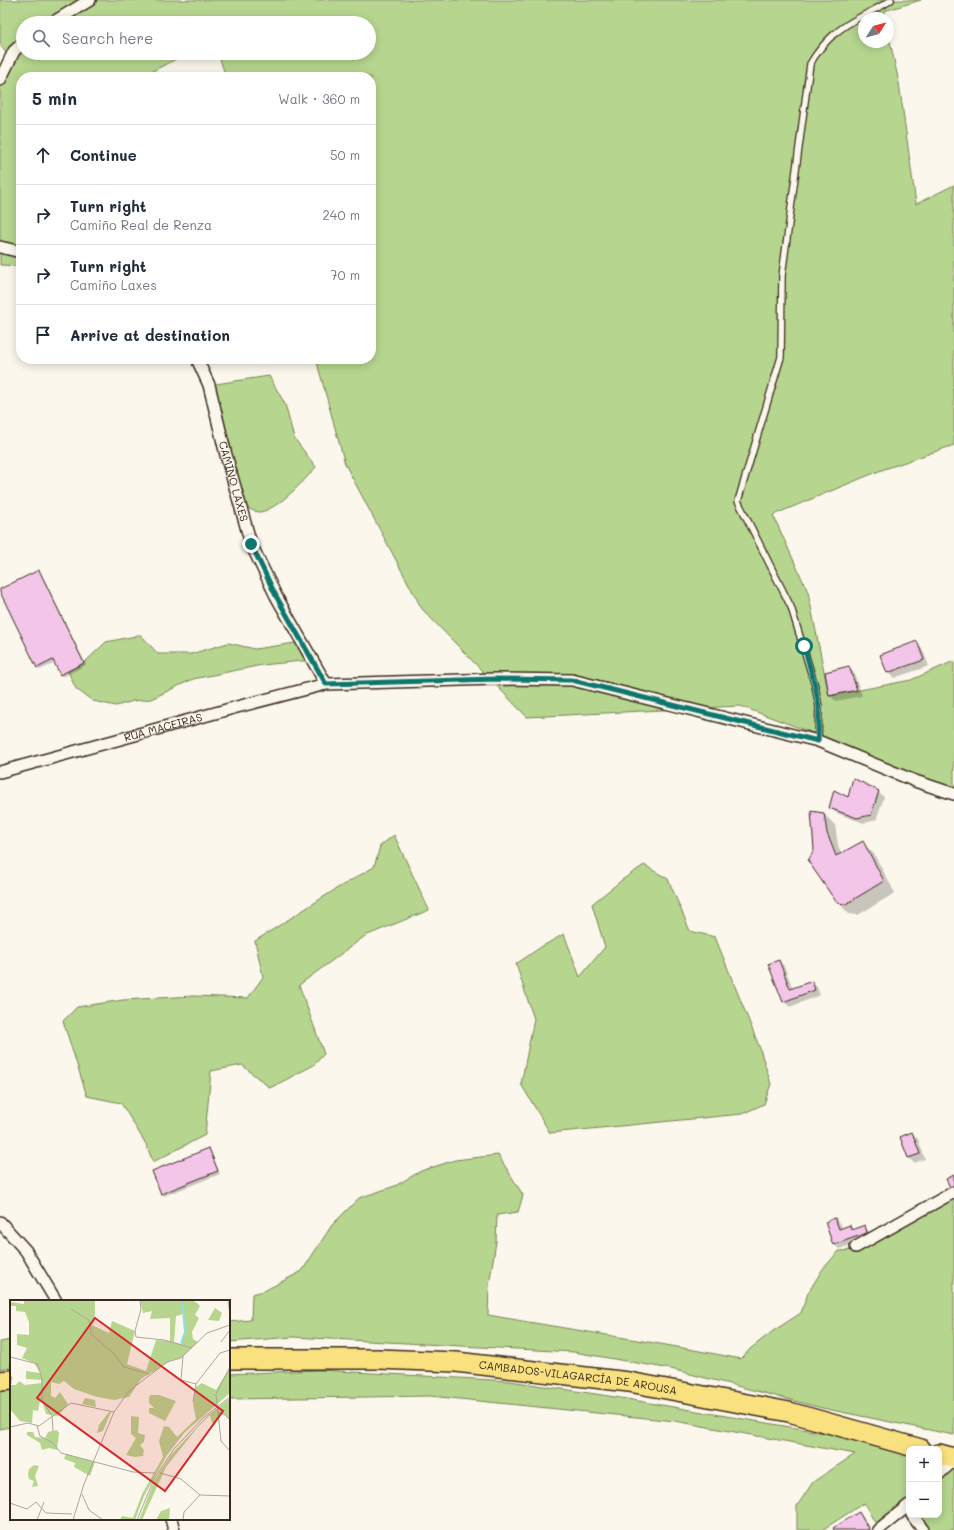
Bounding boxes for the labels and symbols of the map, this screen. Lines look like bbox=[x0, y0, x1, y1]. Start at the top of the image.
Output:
north arrow bbox=[858, 12, 894, 48]
street label: CAMIÑO LAXES bbox=[216, 439, 252, 523]
route end bbox=[242, 535, 260, 553]
route start bbox=[795, 637, 813, 655]
street label: RÚA MACEIRAS bbox=[122, 709, 204, 745]
inset map bbox=[10, 1300, 230, 1520]
street label: CAMBADOS-VILAGARCÍA DE AROUSA bbox=[478, 1357, 678, 1398]

